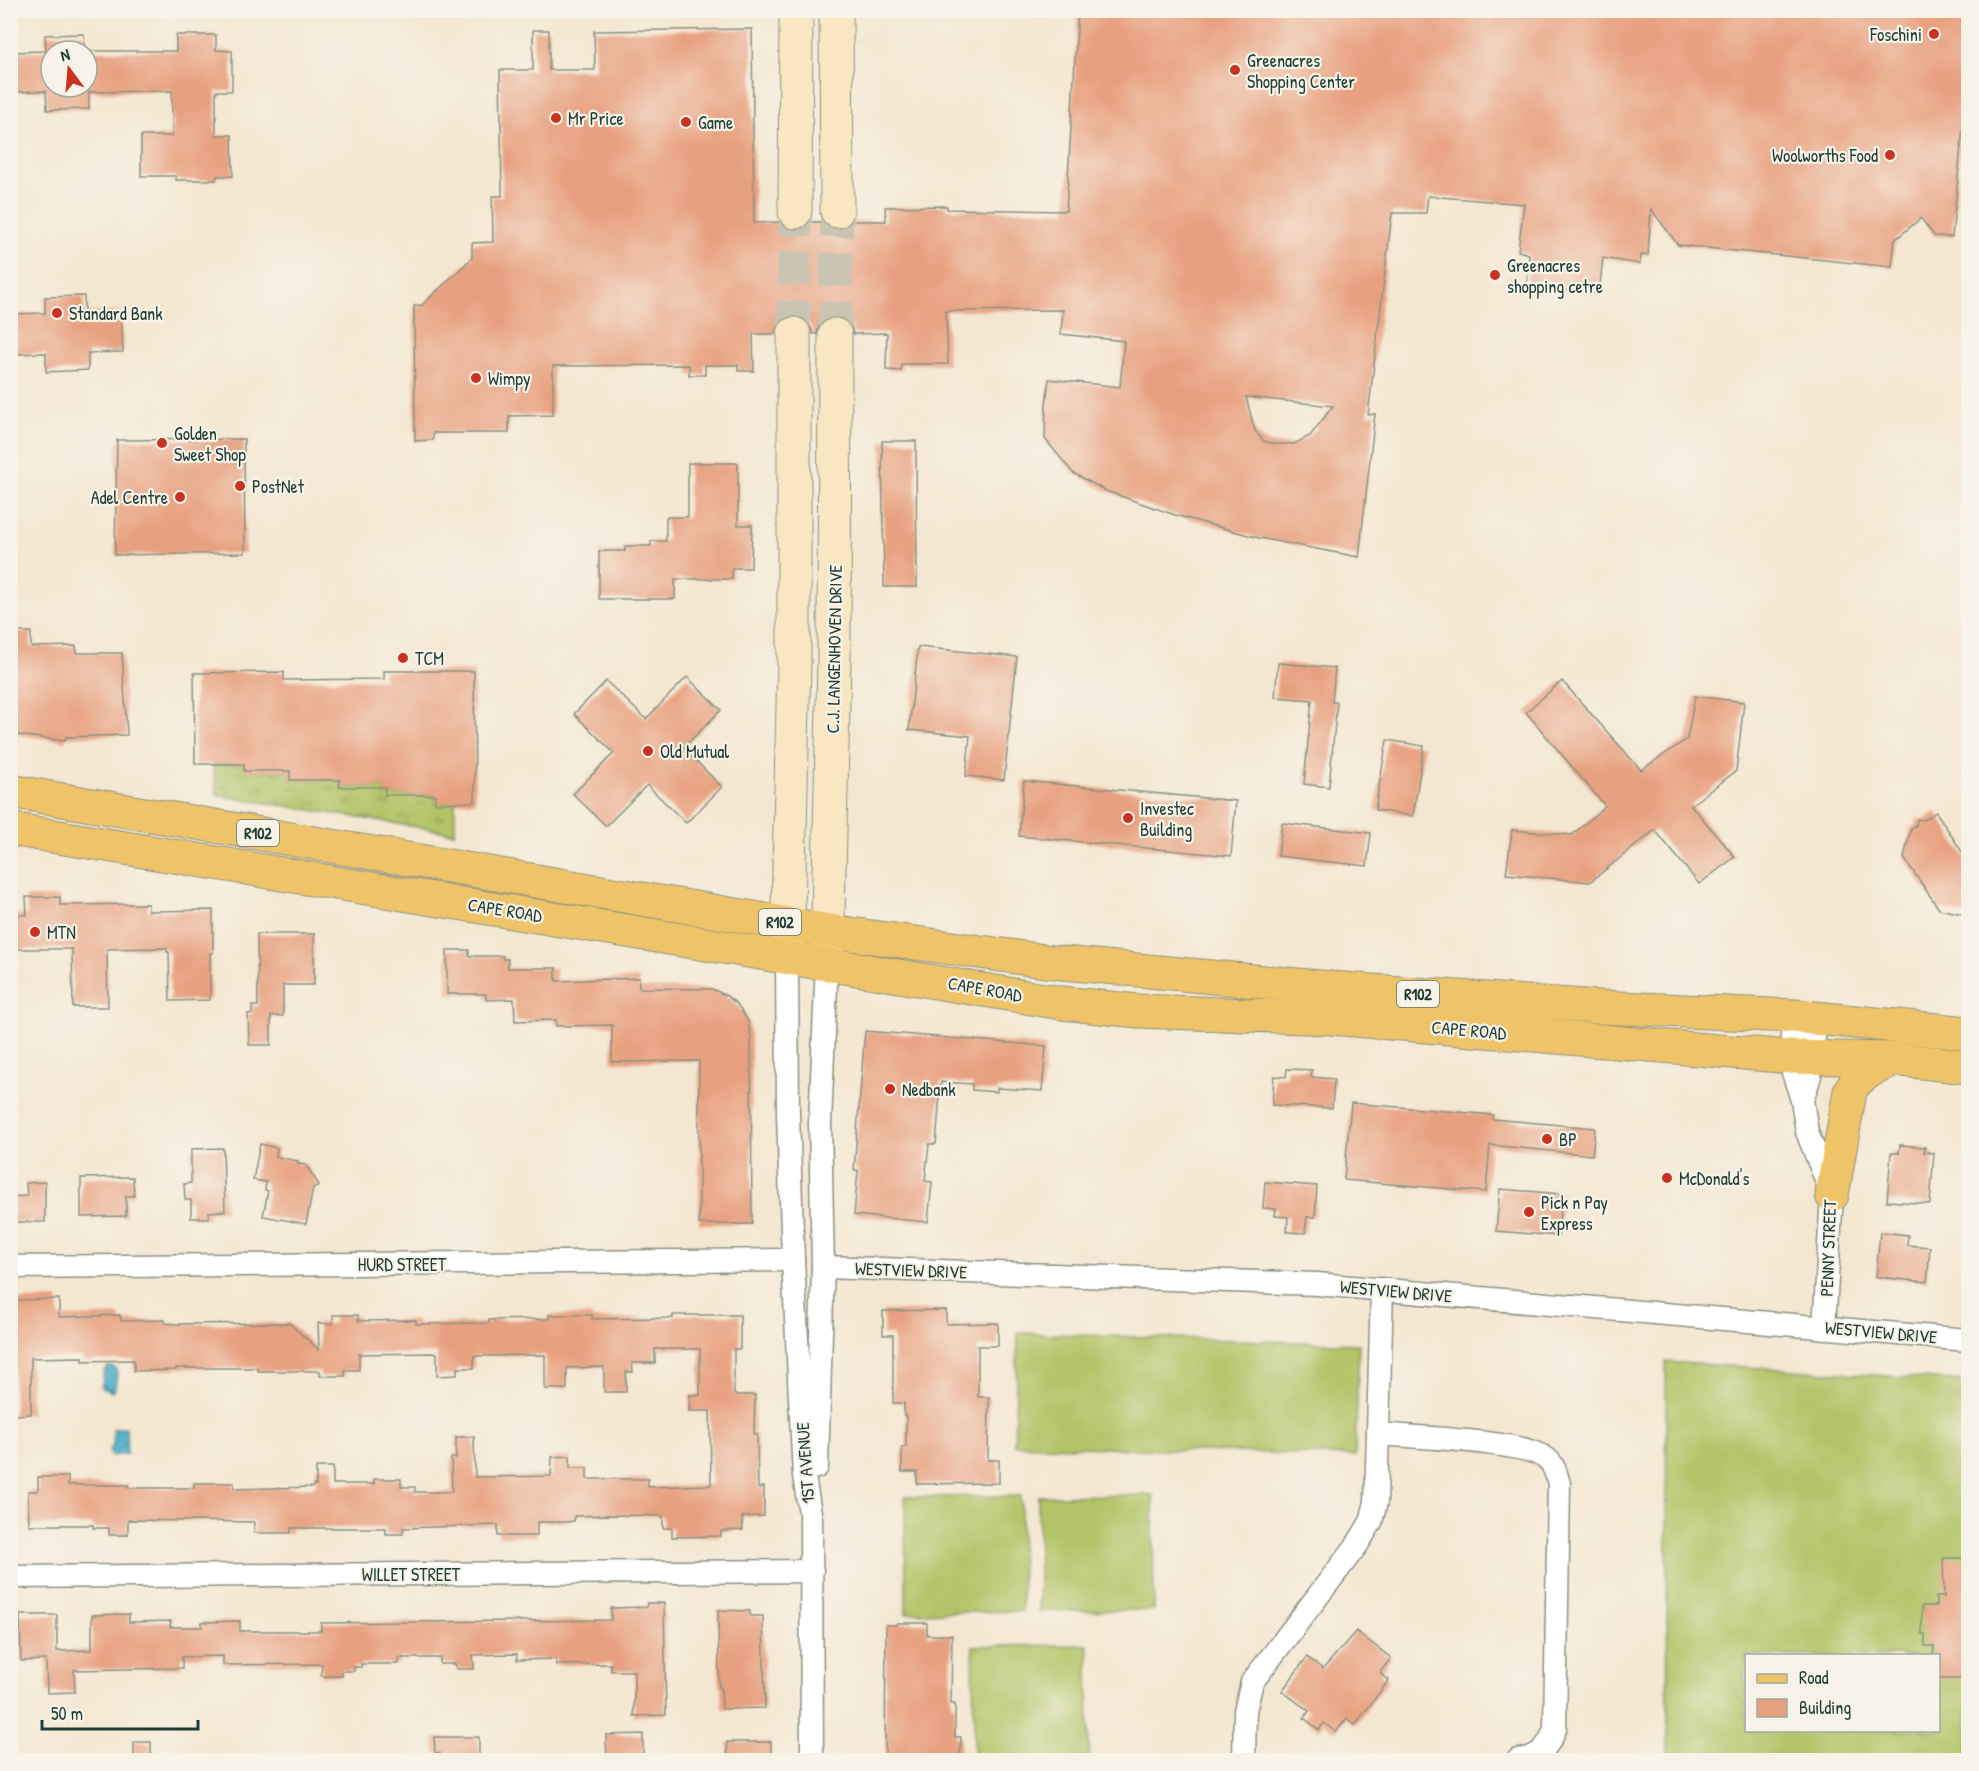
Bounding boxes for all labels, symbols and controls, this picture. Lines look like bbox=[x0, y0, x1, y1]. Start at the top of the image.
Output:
place label: Foschini bbox=[1869, 22, 1922, 47]
marker: Foschini bbox=[1927, 27, 1941, 41]
north arrow bbox=[39, 39, 99, 99]
text: N bbox=[58, 43, 72, 66]
place label: Greenacres Shopping Center bbox=[1247, 48, 1355, 94]
marker: Greenacres Shopping Center bbox=[1228, 63, 1242, 77]
place label: Mr Price bbox=[568, 106, 624, 131]
place label: Game bbox=[698, 110, 733, 135]
marker: Mr Price bbox=[549, 111, 563, 125]
marker: Game bbox=[679, 115, 693, 129]
place label: Woolworths Food bbox=[1772, 143, 1878, 168]
marker: Woolworths Food bbox=[1883, 148, 1897, 162]
place label: Greenacres shopping cetre bbox=[1507, 253, 1603, 299]
marker: Greenacres shopping cetre bbox=[1488, 268, 1502, 282]
place label: Standard Bank bbox=[69, 301, 163, 326]
marker: Standard Bank bbox=[50, 306, 64, 320]
place label: Wimpy bbox=[488, 366, 531, 391]
marker: Wimpy bbox=[469, 371, 483, 385]
place label: Golden Sweet Shop bbox=[174, 421, 246, 467]
marker: Golden Sweet Shop bbox=[155, 436, 169, 450]
place label: PostNet bbox=[252, 474, 305, 499]
marker: PostNet bbox=[233, 479, 247, 493]
place label: Adel Centre bbox=[91, 485, 168, 510]
marker: Adel Centre bbox=[173, 490, 187, 504]
street label: C.J. LANGENHOVEN DRIVE bbox=[820, 564, 848, 734]
place label: TCM bbox=[415, 646, 444, 671]
marker: TCM bbox=[396, 651, 410, 665]
place label: Old Mutual bbox=[660, 739, 729, 764]
marker: Old Mutual bbox=[641, 744, 655, 758]
place label: Investec Building bbox=[1140, 796, 1194, 842]
marker: Investec Building bbox=[1121, 811, 1135, 825]
road number: R102 bbox=[237, 820, 279, 846]
street label: CAPE ROAD bbox=[466, 892, 544, 928]
road number: R102 bbox=[759, 909, 801, 935]
place label: MTN bbox=[47, 920, 76, 945]
marker: MTN bbox=[28, 925, 42, 939]
street label: CAPE ROAD bbox=[946, 970, 1024, 1008]
road number: R102 bbox=[1397, 981, 1439, 1007]
street label: CAPE ROAD bbox=[1431, 1014, 1508, 1046]
place label: Nedbank bbox=[902, 1077, 956, 1102]
marker: Nedbank bbox=[883, 1082, 897, 1096]
place label: BP bbox=[1559, 1127, 1577, 1152]
marker: BP bbox=[1540, 1132, 1554, 1146]
place label: McDonald's bbox=[1679, 1166, 1749, 1191]
marker: McDonald's bbox=[1660, 1171, 1674, 1185]
place label: Pick n Pay Express bbox=[1541, 1190, 1608, 1236]
street label: PENNY STREET bbox=[1814, 1198, 1842, 1297]
marker: Pick n Pay Express bbox=[1522, 1205, 1536, 1219]
street label: HURD STREET bbox=[358, 1252, 447, 1277]
street label: WESTVIEW DRIVE bbox=[854, 1256, 968, 1284]
street label: WESTVIEW DRIVE bbox=[1339, 1274, 1453, 1308]
street label: WESTVIEW DRIVE bbox=[1824, 1315, 1938, 1349]
street label: 1ST AVENUE bbox=[790, 1421, 820, 1505]
street label: WILLET STREET bbox=[362, 1562, 461, 1587]
legend bbox=[1745, 1654, 1940, 1732]
text: Road bbox=[1799, 1665, 1829, 1690]
scale bar bbox=[42, 1693, 198, 1731]
text: Building bbox=[1799, 1695, 1851, 1720]
text: 50 m bbox=[51, 1701, 83, 1726]

